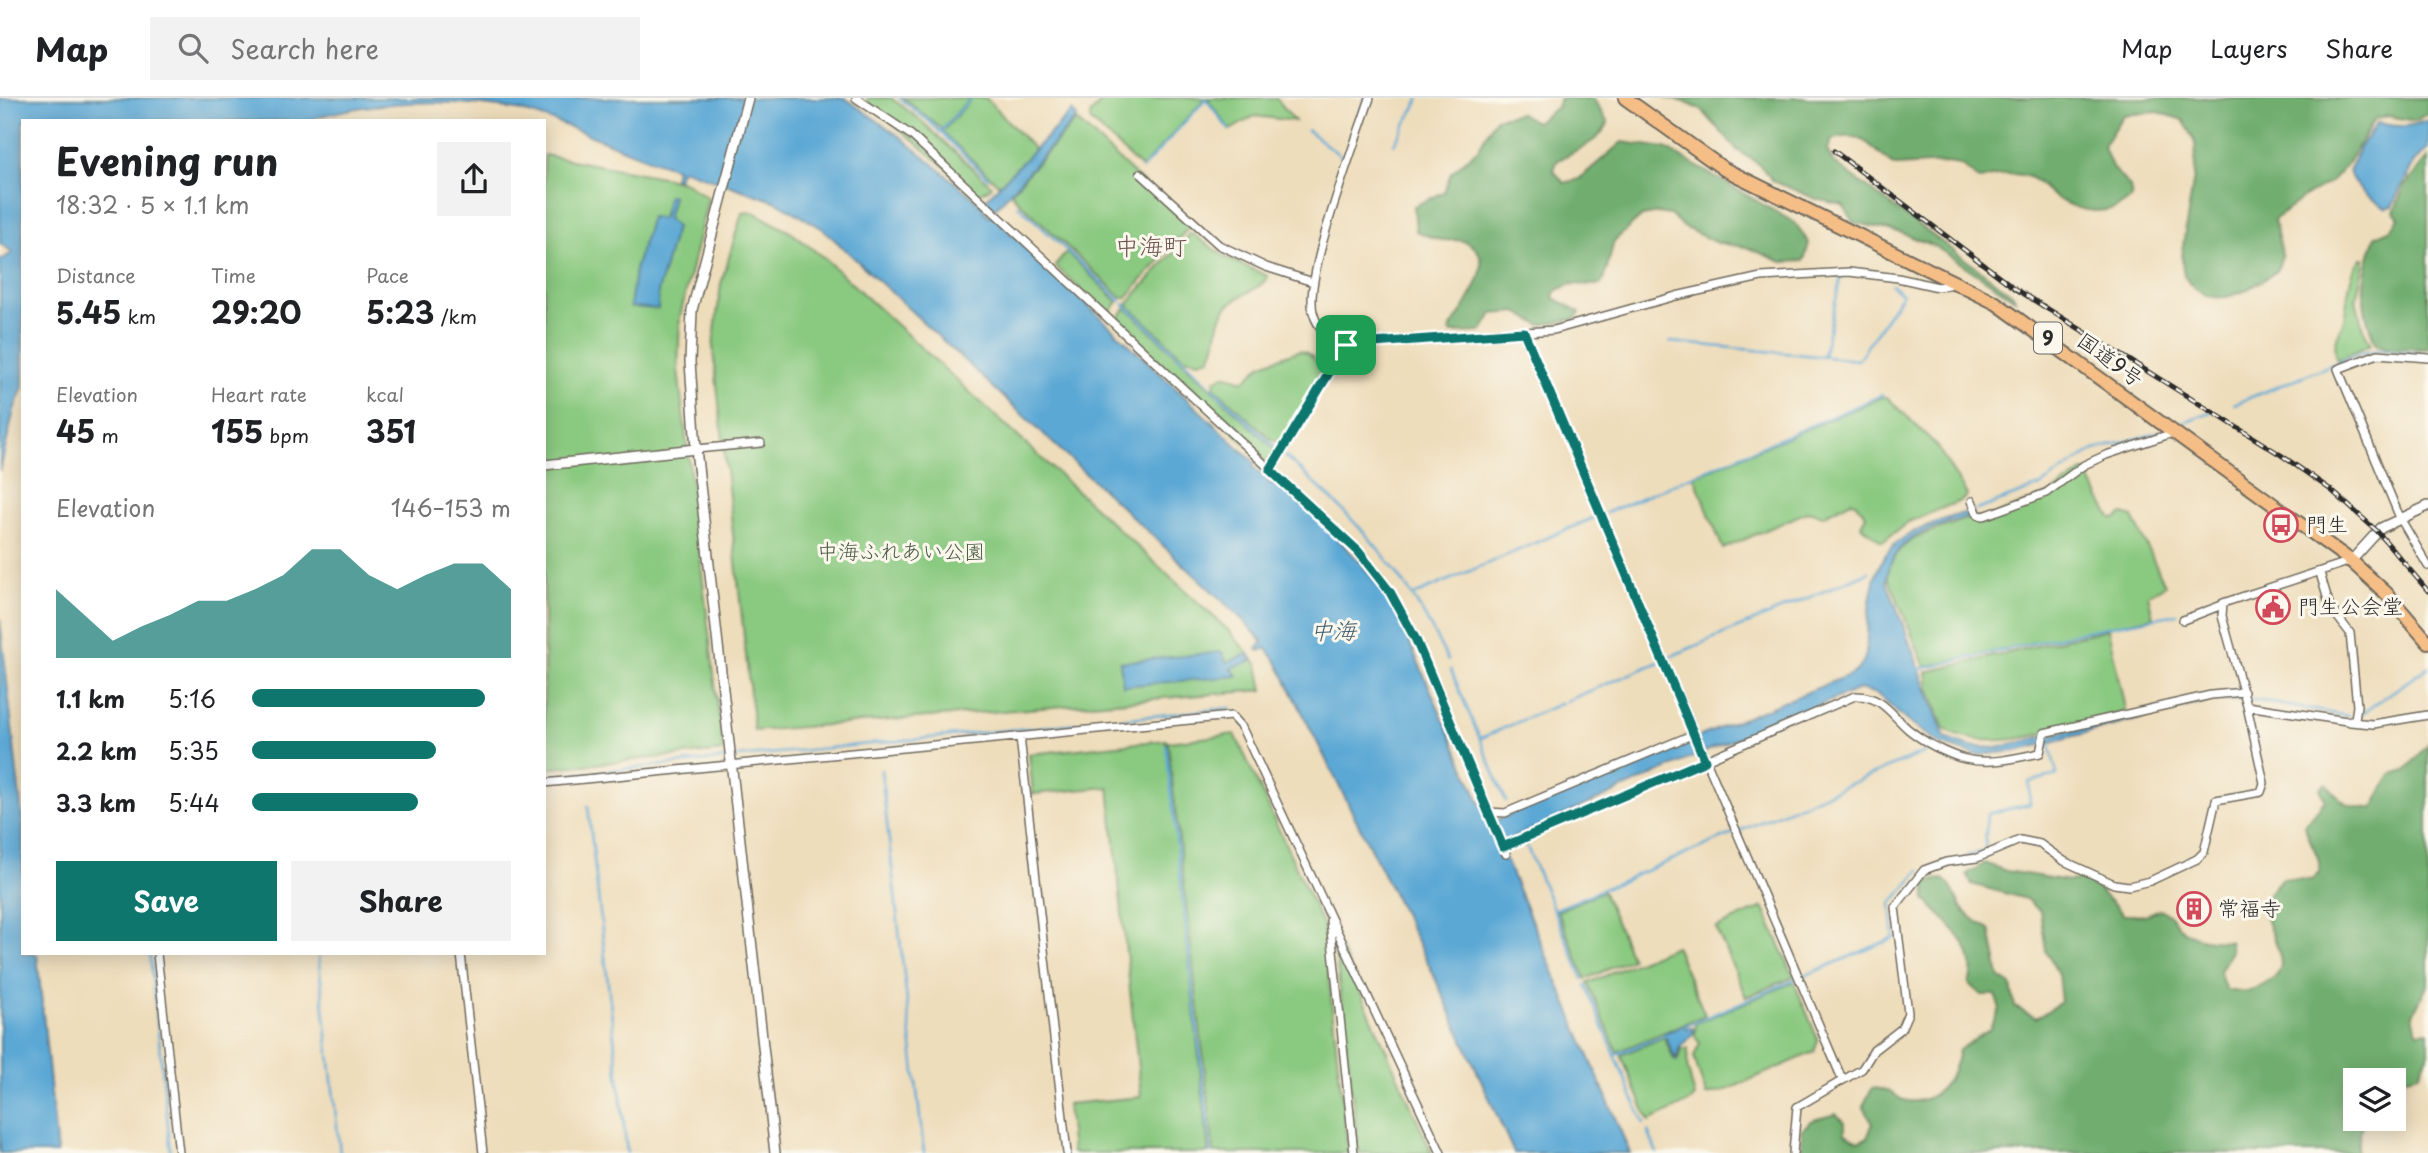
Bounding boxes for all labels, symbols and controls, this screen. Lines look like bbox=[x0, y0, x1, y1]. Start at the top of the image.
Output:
search box bbox=[150, 17, 640, 80]
text: Map bbox=[35, 23, 108, 73]
icon: search bbox=[174, 29, 212, 67]
text: Search here bbox=[230, 29, 379, 68]
text: Map bbox=[2121, 30, 2172, 66]
text: Layers bbox=[2210, 30, 2287, 66]
text: Share bbox=[2325, 30, 2393, 66]
text: Evening run bbox=[56, 132, 278, 189]
button: share bbox=[437, 142, 511, 216]
text: 18:32 · 5 × 1.1 km bbox=[56, 187, 249, 222]
district label: 中海町 bbox=[1115, 227, 1187, 263]
text: Distance bbox=[56, 261, 136, 289]
text: Time bbox=[211, 261, 256, 289]
text: Pace bbox=[366, 261, 409, 289]
text: 5.45 bbox=[56, 289, 121, 334]
text: 29:20 bbox=[211, 289, 302, 334]
text: 5:23 bbox=[366, 289, 434, 334]
text: km bbox=[121, 302, 156, 330]
text: /km bbox=[434, 302, 477, 330]
pin bbox=[1316, 315, 1376, 375]
road number: 9 bbox=[2034, 322, 2062, 354]
street label: 国道9号 bbox=[2071, 323, 2151, 393]
icon: arrive bbox=[1327, 326, 1365, 364]
text: Elevation bbox=[56, 380, 138, 408]
text: Heart rate bbox=[211, 380, 307, 408]
text: kcal bbox=[366, 380, 404, 408]
text: 45 bbox=[56, 408, 95, 453]
text: 155 bbox=[211, 408, 263, 453]
text: 351 bbox=[366, 408, 416, 453]
text: m bbox=[95, 421, 119, 449]
text: bpm bbox=[263, 421, 309, 449]
text: Elevation bbox=[56, 490, 155, 525]
text: 146–153 m bbox=[391, 490, 511, 525]
bus stop icon: 門生 bbox=[2262, 506, 2300, 544]
place label: 門生 bbox=[2306, 507, 2348, 539]
park label: 中海ふれあい公園 bbox=[817, 534, 985, 566]
public building icon: 門生公会堂 bbox=[2254, 588, 2292, 626]
place label: 門生公会堂 bbox=[2298, 589, 2403, 621]
water label: 中海 bbox=[1310, 612, 1358, 647]
text: 1.1 km bbox=[56, 681, 125, 716]
text: 5:16 bbox=[168, 681, 216, 716]
text: 2.2 km bbox=[56, 733, 137, 768]
text: 5:35 bbox=[168, 733, 219, 768]
text: 3.3 km bbox=[56, 785, 136, 820]
text: 5:44 bbox=[168, 785, 220, 820]
button: Save bbox=[56, 861, 277, 941]
button: Share bbox=[291, 861, 511, 941]
building icon: 常福寺 bbox=[2175, 890, 2213, 928]
place label: 常福寺 bbox=[2218, 891, 2281, 923]
map controls bbox=[2343, 1068, 2406, 1131]
button: layers bbox=[2343, 1068, 2406, 1131]

